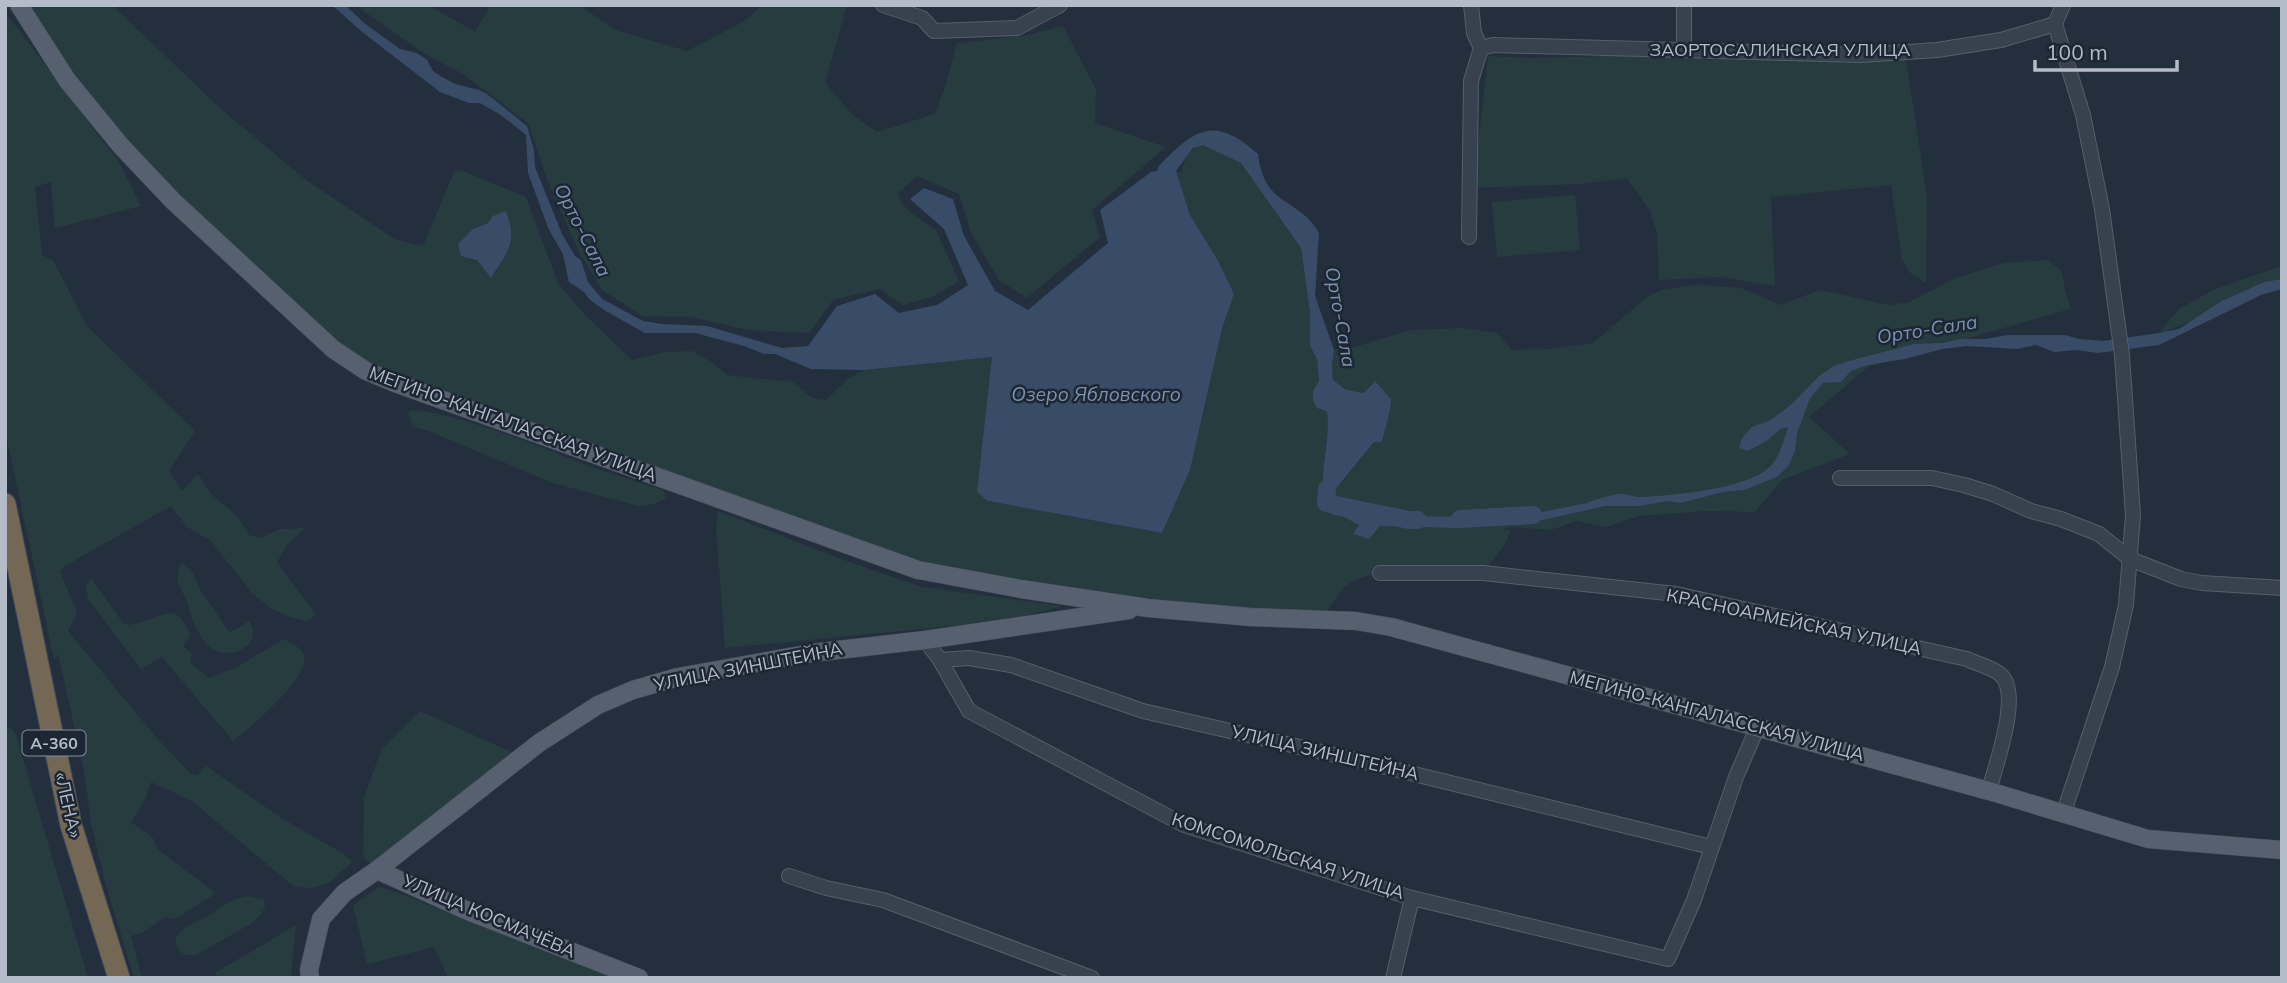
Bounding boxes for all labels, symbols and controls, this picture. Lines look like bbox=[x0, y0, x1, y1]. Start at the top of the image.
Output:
scale bar bbox=[2035, 28, 2177, 72]
street label: ЗАОРТОСАЛИНСКАЯ УЛИЦА bbox=[1650, 38, 1910, 61]
text: 100 m bbox=[2046, 39, 2108, 65]
water label: Орто-Сала bbox=[549, 179, 617, 281]
water label: Орто-Сала bbox=[1320, 265, 1362, 369]
water label: Орто-Сала bbox=[1875, 309, 1979, 349]
street label: МЕГИНО-КАНГАЛАССКАЯ УЛИЦА bbox=[366, 361, 660, 486]
water label: Озеро Ябловского bbox=[1011, 382, 1181, 406]
street label: КРАСНОАРМЕЙСКАЯ УЛИЦА bbox=[1665, 583, 1924, 660]
street label: УЛИЦА ЗИНШТЕЙНА bbox=[651, 637, 844, 696]
street label: МЕГИНО-КАНГАЛАССКАЯ УЛИЦА bbox=[1567, 665, 1867, 766]
street label: УЛИЦА ЗИНШТЕЙНА bbox=[1228, 719, 1421, 785]
road number: А-360 bbox=[22, 730, 86, 756]
street label: «ЛЕНА» bbox=[50, 770, 87, 840]
street label: КОМСОМОЛЬСКАЯ УЛИЦА bbox=[1169, 807, 1407, 904]
street label: УЛИЦА КОСМАЧЁВА bbox=[398, 868, 579, 962]

